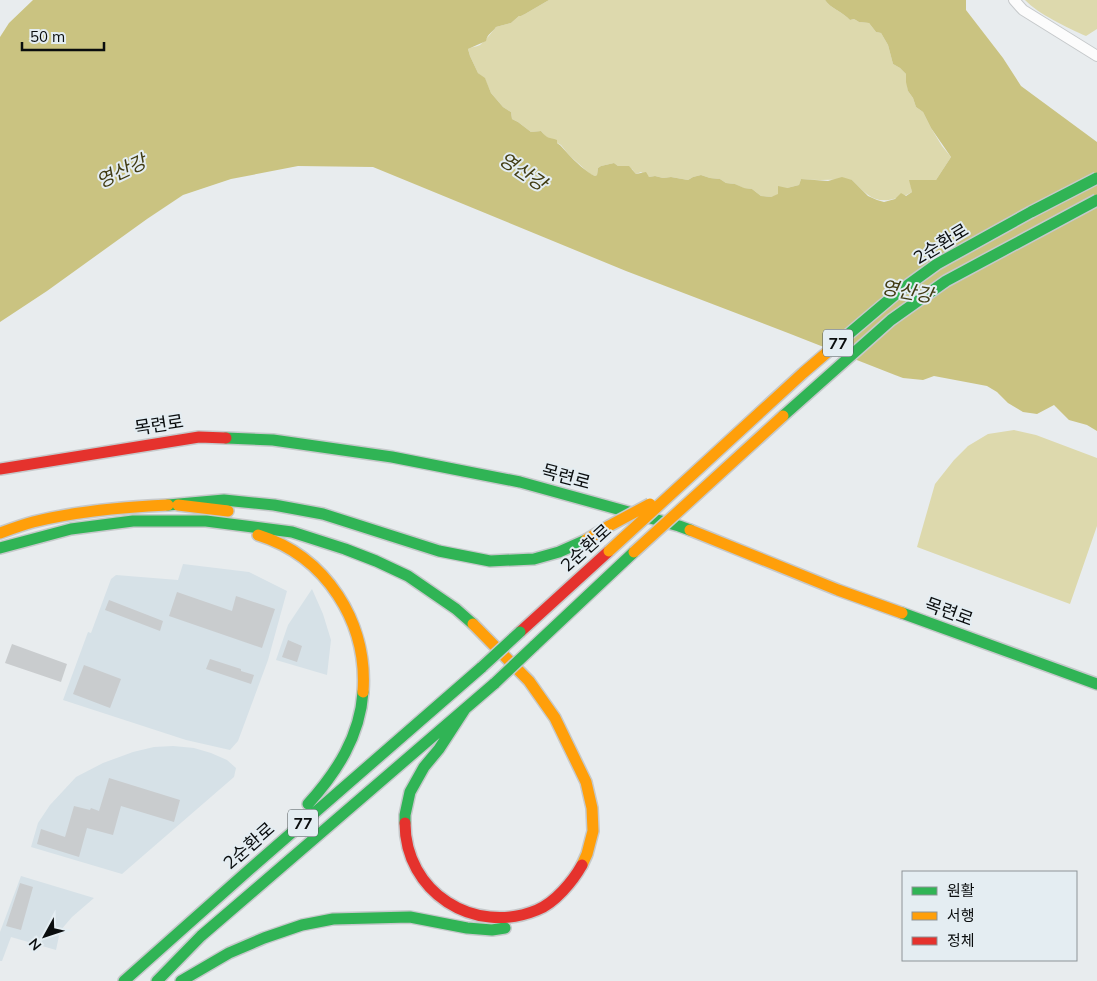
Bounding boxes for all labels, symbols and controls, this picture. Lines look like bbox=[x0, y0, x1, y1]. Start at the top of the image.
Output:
scale bar bbox=[22, 20, 105, 52]
text: 50 m bbox=[30, 27, 65, 46]
water label: 영산강 bbox=[495, 146, 554, 197]
water label: 영산강 bbox=[92, 148, 152, 193]
street label: 2순환로 bbox=[909, 218, 973, 269]
water label: 영산강 bbox=[879, 275, 937, 308]
road number: 77 bbox=[823, 329, 853, 356]
street label: 목련로 bbox=[133, 409, 185, 440]
street label: 목련로 bbox=[539, 459, 593, 494]
street label: 2순환로 bbox=[555, 519, 616, 576]
street label: 목련로 bbox=[922, 592, 976, 631]
road number: 77 bbox=[288, 810, 318, 836]
street label: 2순환로 bbox=[218, 817, 279, 874]
legend bbox=[902, 871, 1077, 961]
text: 원활 bbox=[947, 881, 975, 900]
text: 서행 bbox=[947, 906, 975, 925]
north arrow bbox=[20, 911, 70, 961]
text: 정체 bbox=[947, 931, 975, 950]
text: N bbox=[25, 935, 45, 954]

